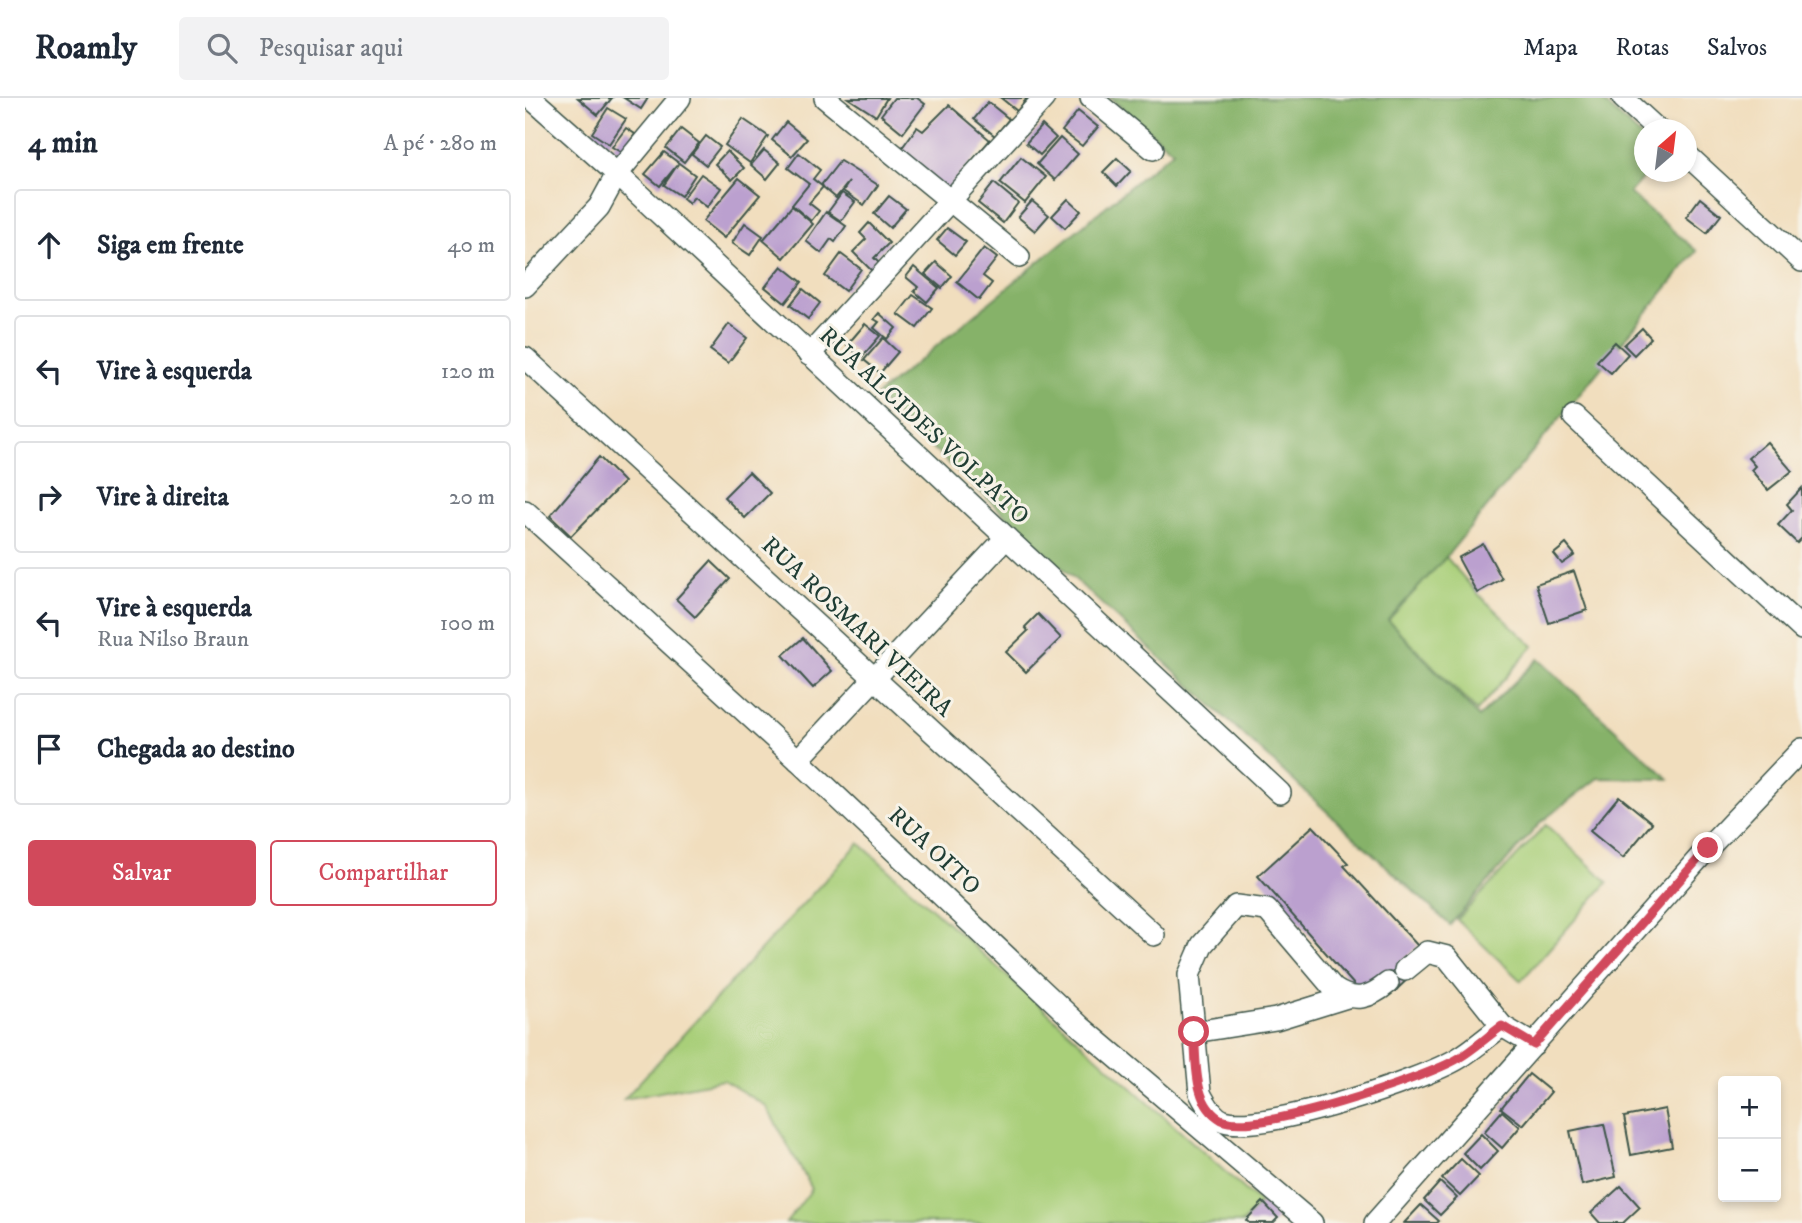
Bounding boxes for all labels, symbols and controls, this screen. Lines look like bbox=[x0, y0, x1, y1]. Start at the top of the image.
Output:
search box bbox=[179, 17, 669, 80]
text: Roamly bbox=[35, 28, 137, 69]
icon: search bbox=[203, 29, 241, 67]
text: Pesquisar aqui bbox=[259, 32, 403, 65]
text: Mapa bbox=[1523, 33, 1578, 63]
text: Rotas bbox=[1616, 33, 1669, 63]
text: Salvos bbox=[1707, 33, 1767, 63]
north arrow bbox=[1634, 119, 1697, 182]
text: 4 min bbox=[28, 125, 98, 162]
text: A pé · 280 m bbox=[384, 129, 497, 158]
icon: ahead bbox=[30, 226, 68, 264]
text: Siga em frente bbox=[97, 229, 244, 262]
text: 40 m bbox=[447, 231, 495, 260]
street label: RUA ALCIDES VOLPATO bbox=[813, 321, 1035, 531]
icon: left bbox=[30, 352, 68, 390]
text: Vire à esquerda bbox=[97, 355, 252, 388]
text: 120 m bbox=[441, 357, 495, 386]
icon: right bbox=[30, 478, 68, 516]
text: Vire à direita bbox=[97, 481, 229, 514]
text: 20 m bbox=[449, 483, 495, 512]
street label: RUA ROSMARI VIEIRA bbox=[755, 531, 959, 724]
text: Vire à esquerda bbox=[97, 592, 252, 625]
icon: left bbox=[30, 604, 68, 642]
text: 100 m bbox=[440, 609, 495, 638]
text: Rua Nilso Braun bbox=[97, 625, 249, 654]
icon: arrive bbox=[30, 730, 68, 768]
text: Chegada ao destino bbox=[97, 733, 295, 766]
street label: RUA OITO bbox=[881, 801, 987, 901]
route end bbox=[1692, 832, 1723, 863]
button: Salvar bbox=[28, 840, 256, 906]
button: Compartilhar bbox=[270, 840, 497, 906]
route start bbox=[1178, 1016, 1209, 1047]
map controls bbox=[1718, 1076, 1781, 1202]
button: + bbox=[1718, 1076, 1781, 1139]
button: − bbox=[1718, 1139, 1781, 1202]

